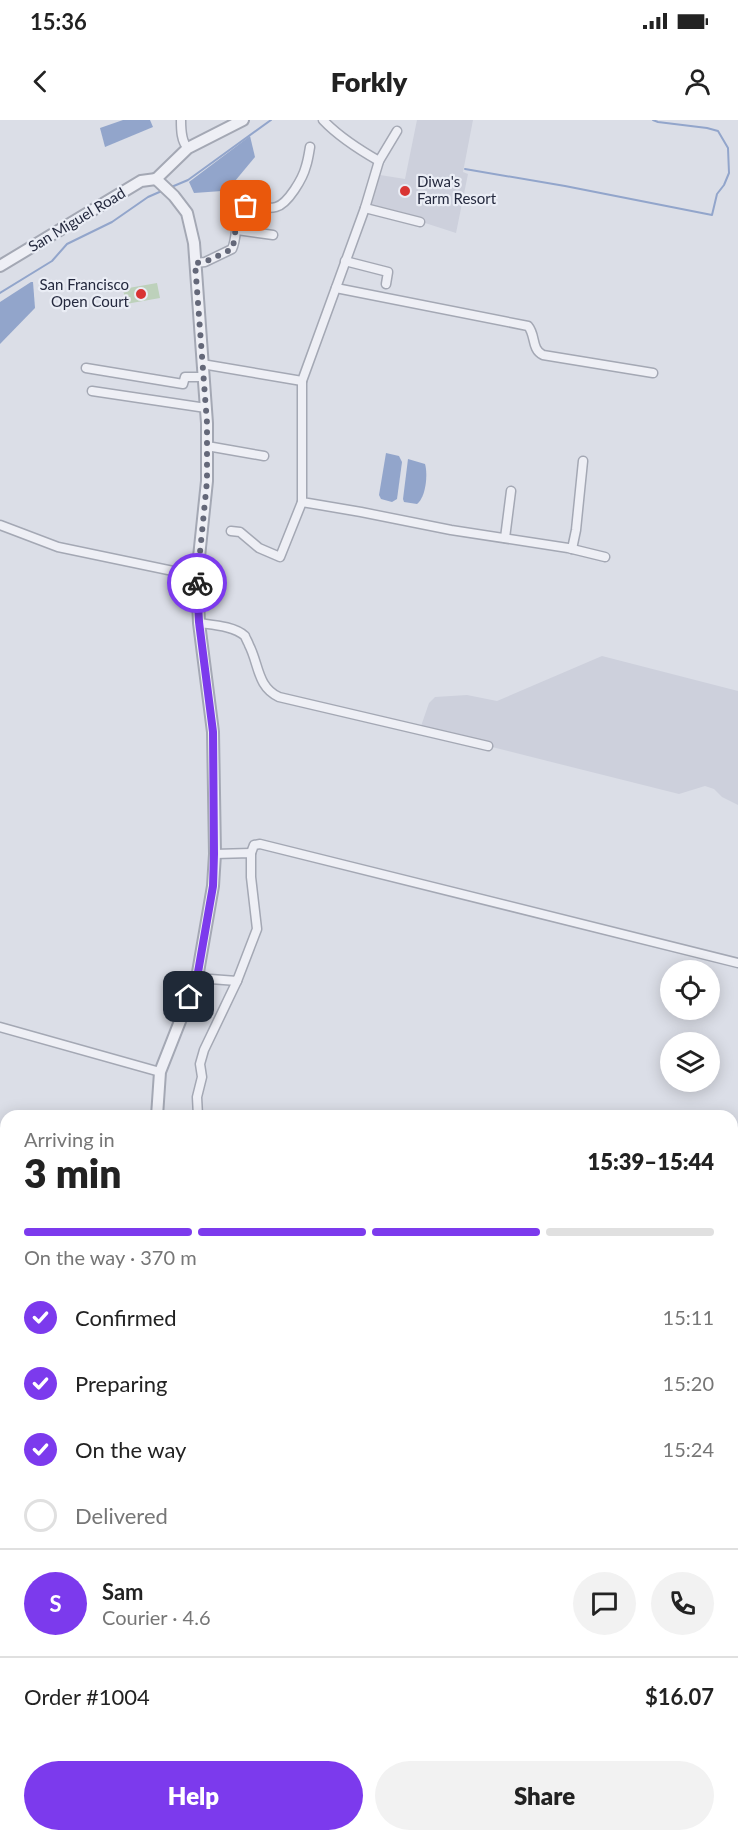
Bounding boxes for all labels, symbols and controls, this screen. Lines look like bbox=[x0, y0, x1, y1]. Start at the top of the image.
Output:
text: 15:36 bbox=[30, 8, 87, 35]
icon: back bbox=[24, 65, 57, 98]
text: Forkly bbox=[331, 65, 407, 98]
icon: person bbox=[681, 65, 714, 98]
place label: Diwa's Farm Resort bbox=[417, 172, 497, 207]
pin bbox=[220, 180, 271, 231]
street label: San Miguel Road bbox=[25, 183, 128, 255]
marker: Diwa's Farm Resort bbox=[398, 184, 412, 198]
icon: bag bbox=[229, 189, 262, 222]
place label: San Francisco Open Court bbox=[40, 275, 130, 310]
marker: San Francisco Open Court bbox=[134, 287, 148, 301]
courier bbox=[167, 553, 227, 613]
icon: bike bbox=[181, 567, 214, 600]
map controls bbox=[660, 960, 720, 1092]
button: locate bbox=[660, 960, 720, 1020]
pin bbox=[163, 971, 214, 1022]
icon: home bbox=[172, 980, 205, 1013]
button: layers bbox=[660, 1032, 720, 1092]
text: Arriving in bbox=[24, 1127, 115, 1151]
text: 15:39–15:44 bbox=[588, 1148, 714, 1175]
text: 3 min bbox=[24, 1150, 121, 1196]
text: On the way · 370 m bbox=[24, 1245, 197, 1269]
icon: check bbox=[24, 1301, 57, 1334]
text: Confirmed bbox=[75, 1304, 177, 1331]
text: 15:11 bbox=[663, 1305, 714, 1329]
icon: check bbox=[24, 1367, 57, 1400]
text: Preparing bbox=[75, 1370, 167, 1397]
text: 15:20 bbox=[663, 1371, 714, 1395]
icon: check bbox=[24, 1433, 57, 1466]
text: On the way bbox=[75, 1436, 186, 1463]
text: 15:24 bbox=[663, 1437, 714, 1461]
text: Delivered bbox=[75, 1502, 168, 1529]
button: chat bbox=[573, 1572, 636, 1635]
button: phone bbox=[651, 1572, 714, 1635]
text: Sam bbox=[102, 1578, 144, 1605]
text: S bbox=[49, 1590, 62, 1617]
text: Courier · 4.6 bbox=[102, 1605, 211, 1629]
text: Order #1004 bbox=[24, 1683, 150, 1710]
text: $16.07 bbox=[645, 1683, 714, 1710]
button: Help bbox=[24, 1761, 363, 1830]
button: Share bbox=[375, 1761, 714, 1830]

